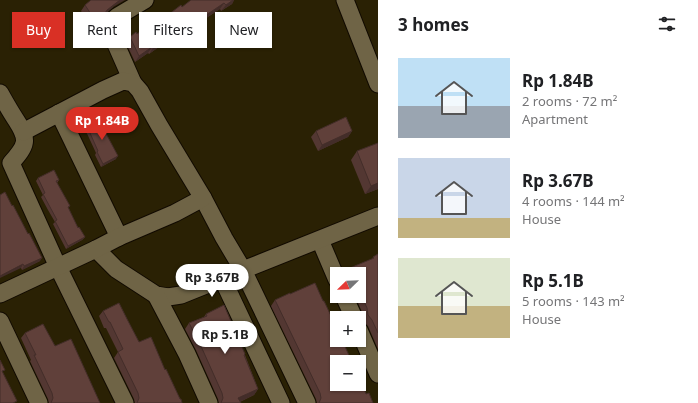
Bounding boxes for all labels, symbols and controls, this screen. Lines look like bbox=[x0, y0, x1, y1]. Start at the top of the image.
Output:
chip: Buy bbox=[12, 12, 65, 48]
chip: Rent bbox=[73, 12, 131, 48]
chip: Filters bbox=[139, 12, 207, 48]
chip: New bbox=[215, 12, 272, 48]
text: 3 homes bbox=[398, 13, 469, 36]
icon: filters bbox=[656, 13, 678, 35]
text: Rp 1.84B bbox=[522, 69, 594, 92]
icon: home bbox=[430, 74, 478, 122]
text: 2 rooms · 72 m² bbox=[522, 92, 617, 110]
pin: Rp 1.84B bbox=[61, 107, 143, 141]
text: Apartment bbox=[522, 110, 588, 128]
text: Rp 1.84B bbox=[75, 111, 129, 129]
text: Rp 3.67B bbox=[522, 169, 594, 192]
icon: home bbox=[430, 174, 478, 222]
text: 4 rooms · 144 m² bbox=[522, 192, 625, 210]
text: House bbox=[522, 210, 561, 228]
pin: Rp 3.67B bbox=[171, 264, 253, 298]
north arrow bbox=[330, 267, 366, 303]
map controls bbox=[330, 267, 366, 391]
text: Rp 3.67B bbox=[185, 268, 239, 286]
text: Rp 5.1B bbox=[522, 269, 584, 292]
icon: home bbox=[430, 274, 478, 322]
text: 5 rooms · 143 m² bbox=[522, 292, 625, 310]
text: House bbox=[522, 310, 561, 328]
button: + bbox=[330, 311, 366, 347]
pin: Rp 5.1B bbox=[188, 321, 262, 355]
text: Rp 5.1B bbox=[201, 325, 249, 343]
button: − bbox=[330, 355, 366, 391]

